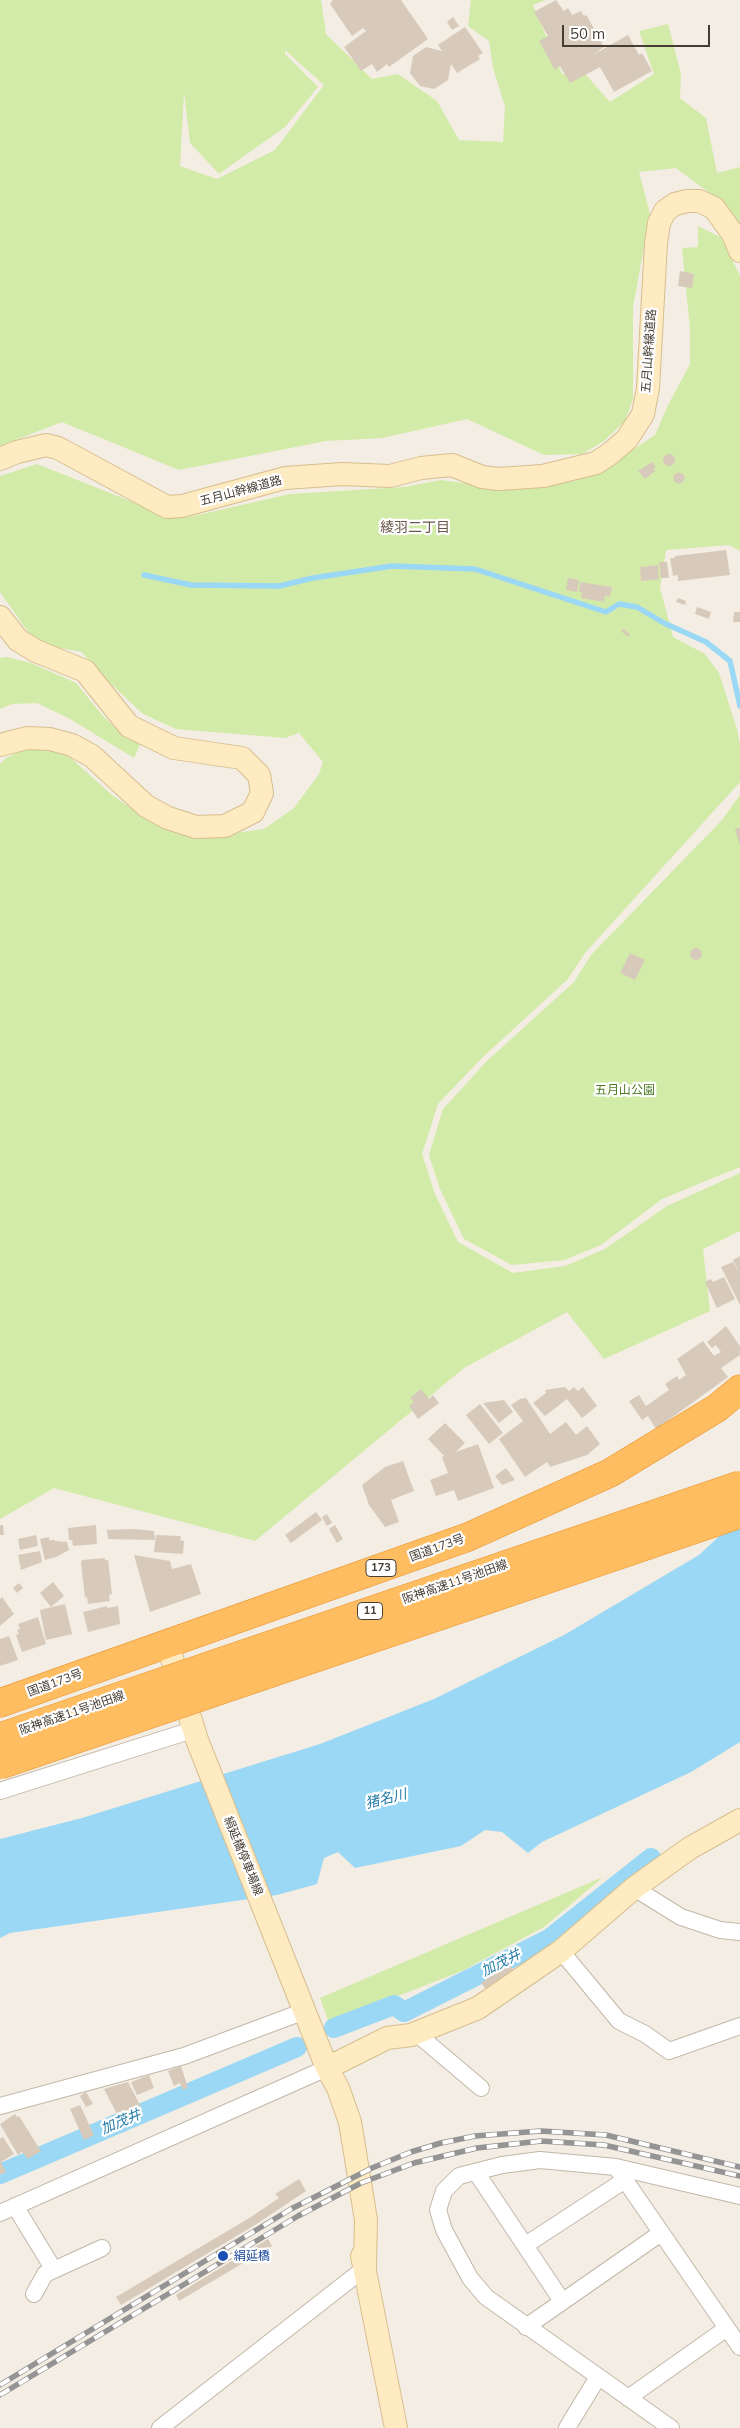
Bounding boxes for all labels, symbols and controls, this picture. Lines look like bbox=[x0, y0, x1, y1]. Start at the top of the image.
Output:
scale bar bbox=[565, 15, 712, 47]
text: 50 m bbox=[570, 24, 605, 43]
street label: 五月山幹線道路 bbox=[639, 309, 659, 393]
street label: 五月山幹線道路 bbox=[199, 473, 283, 509]
district label: 綾羽二丁目 bbox=[380, 520, 450, 536]
park label: 五月山公園 bbox=[595, 1083, 655, 1097]
street label: 国道173号 bbox=[407, 1531, 467, 1565]
street label: 阪神高速11号池田線 bbox=[400, 1557, 510, 1607]
road number: 173 bbox=[366, 1560, 396, 1576]
road number: 11 bbox=[358, 1602, 382, 1620]
street label: 国道173号 bbox=[25, 1666, 85, 1700]
street label: 阪神高速11号池田線 bbox=[17, 1688, 127, 1738]
water label: 猪名川 bbox=[364, 1786, 408, 1812]
street label: 絹延橋停車場線 bbox=[221, 1814, 265, 1898]
water label: 加茂井 bbox=[478, 1946, 524, 1980]
water label: 加茂井 bbox=[98, 2106, 144, 2138]
marker: 絹延橋 bbox=[216, 2249, 230, 2263]
place label: 絹延橋 bbox=[234, 2249, 270, 2263]

